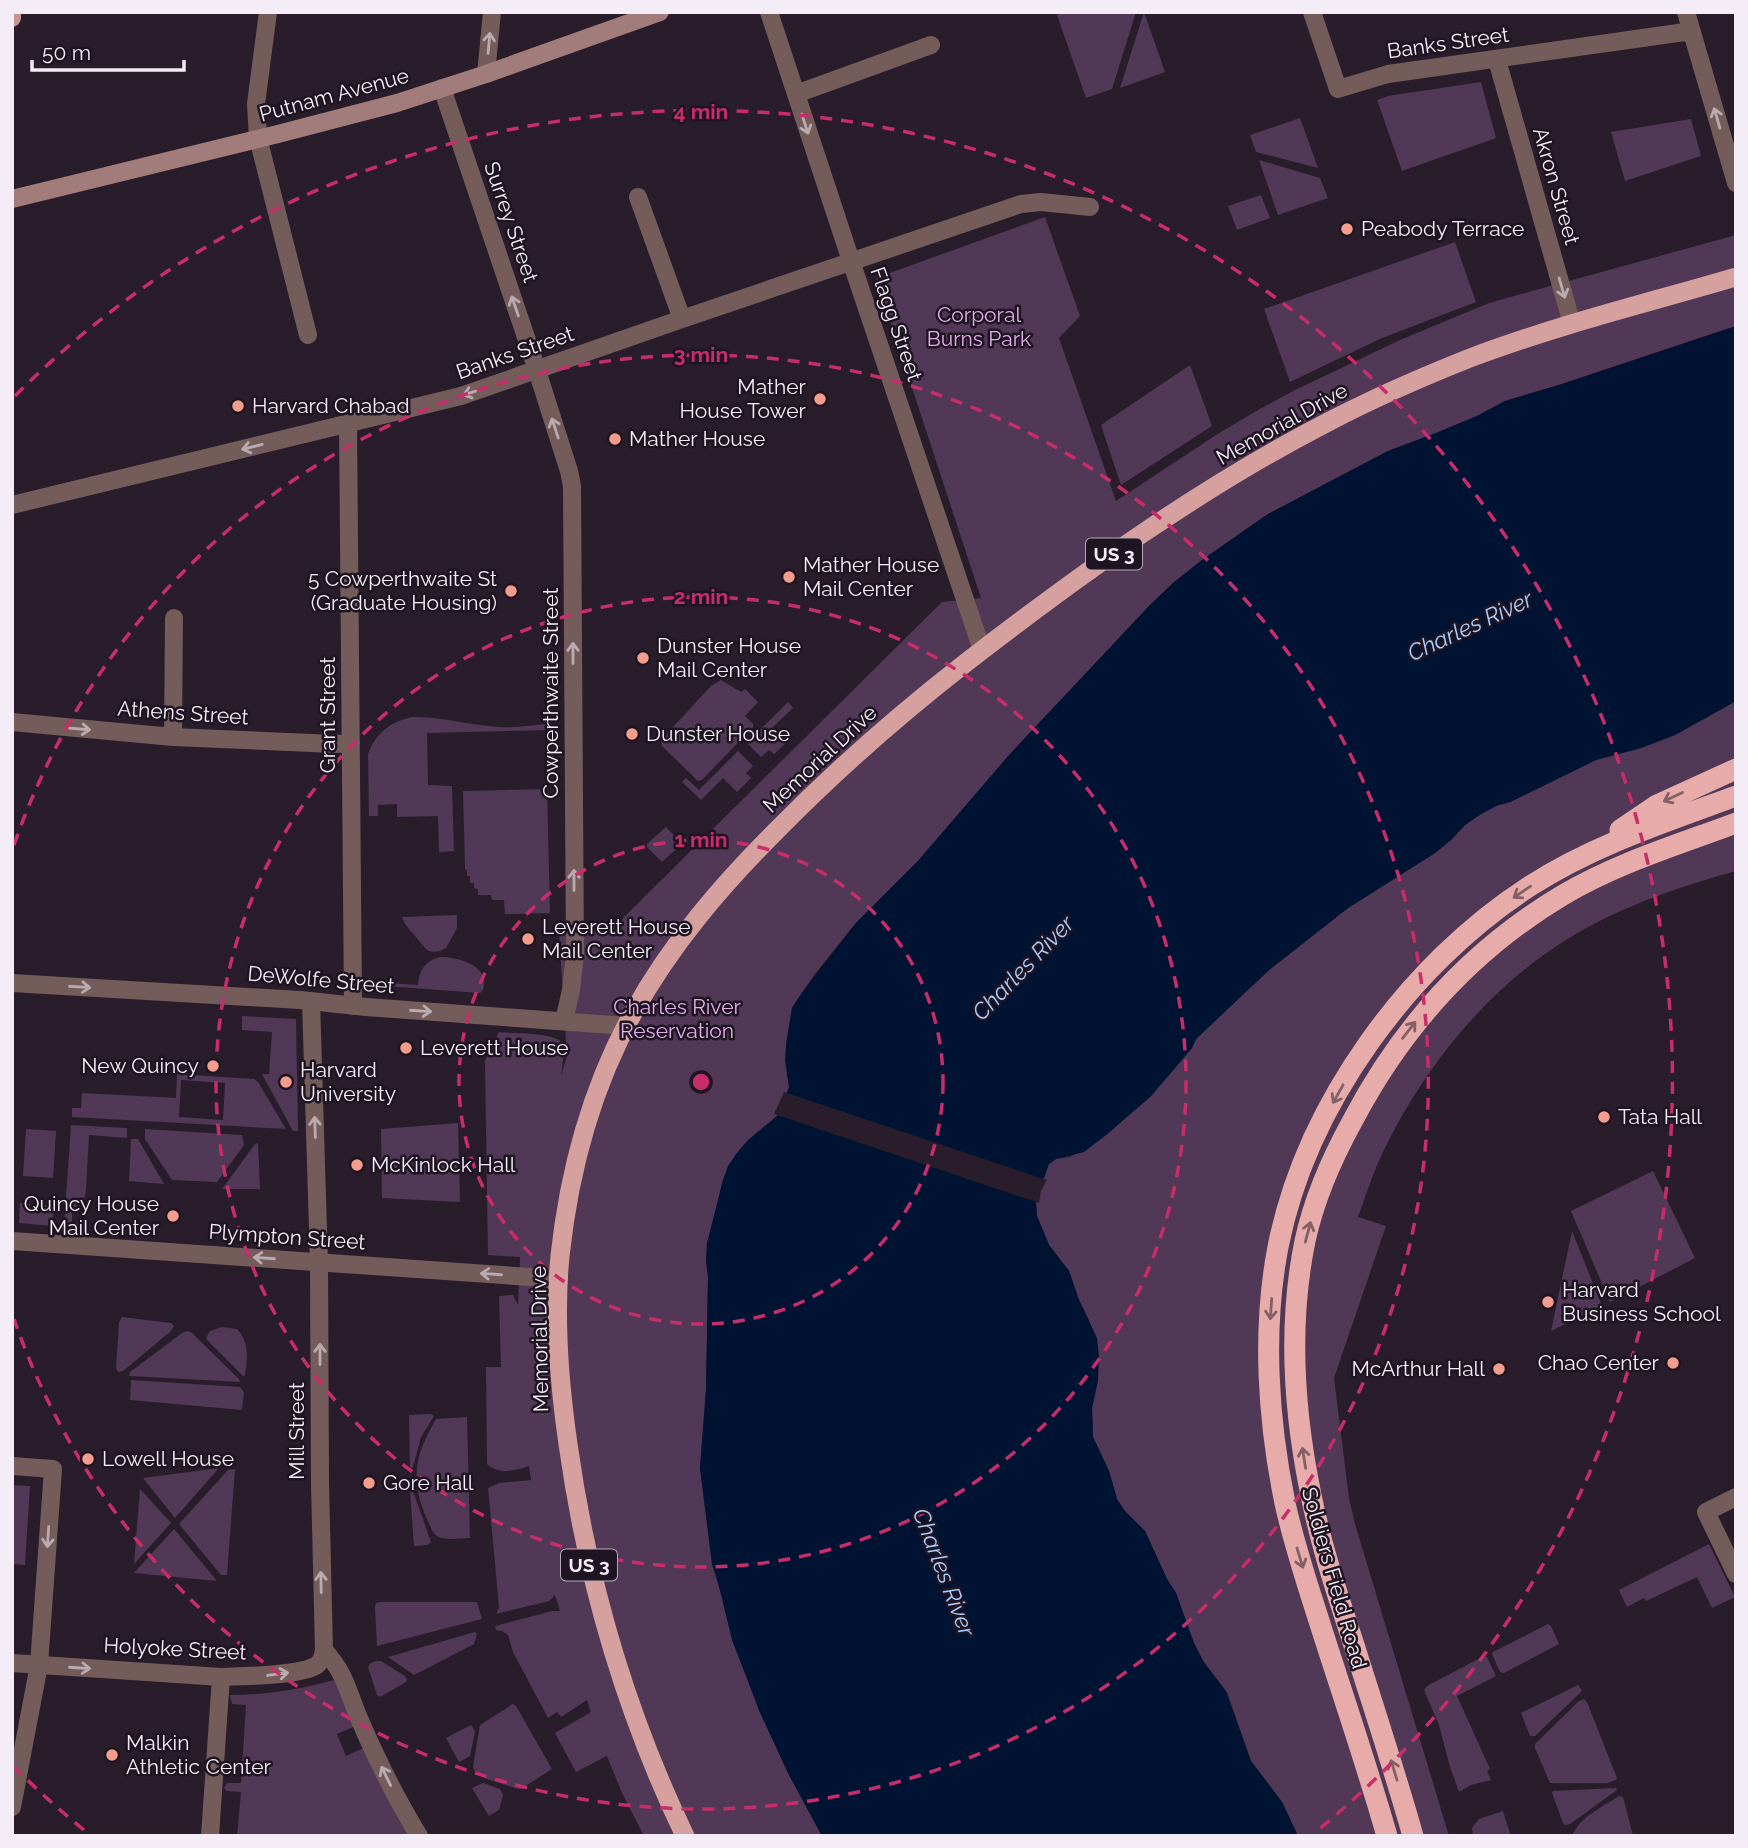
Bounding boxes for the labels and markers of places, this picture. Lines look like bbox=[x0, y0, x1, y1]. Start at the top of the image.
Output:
place label: Peabody Terrace bbox=[1361, 216, 1524, 241]
marker: Peabody Terrace bbox=[1339, 221, 1355, 237]
place label: Mather House Tower bbox=[680, 374, 807, 423]
marker: Mather House Tower bbox=[812, 391, 828, 407]
place label: Harvard Chabad bbox=[252, 393, 410, 418]
marker: Harvard Chabad bbox=[230, 398, 246, 414]
place label: Mather House bbox=[629, 426, 765, 451]
marker: Mather House bbox=[607, 431, 623, 447]
place label: Mather House Mail Center bbox=[803, 552, 939, 601]
place label: 5 Cowperthwaite St (Graduate Housing) bbox=[308, 566, 497, 615]
marker: Mather House Mail Center bbox=[781, 569, 797, 585]
marker: 5 Cowperthwaite St (Graduate Housing) bbox=[503, 583, 519, 599]
place label: Dunster House Mail Center bbox=[657, 633, 801, 682]
marker: Dunster House Mail Center bbox=[635, 650, 651, 666]
place label: Dunster House bbox=[646, 721, 790, 746]
marker: Dunster House bbox=[624, 726, 640, 742]
place label: Leverett House Mail Center bbox=[542, 914, 691, 963]
marker: Leverett House Mail Center bbox=[520, 931, 536, 947]
place label: Leverett House bbox=[420, 1035, 569, 1060]
marker: Leverett House bbox=[398, 1040, 414, 1056]
place label: New Quincy bbox=[81, 1053, 199, 1078]
place label: Harvard University bbox=[300, 1057, 396, 1106]
marker: New Quincy bbox=[205, 1058, 221, 1074]
centre of rings bbox=[689, 1070, 713, 1094]
marker: Harvard University bbox=[278, 1074, 294, 1090]
place label: Tata Hall bbox=[1618, 1104, 1702, 1129]
marker: Tata Hall bbox=[1596, 1109, 1612, 1125]
place label: McKinlock Hall bbox=[371, 1152, 516, 1177]
marker: McKinlock Hall bbox=[349, 1157, 365, 1173]
place label: Quincy House Mail Center bbox=[24, 1191, 160, 1240]
marker: Quincy House Mail Center bbox=[165, 1208, 181, 1224]
place label: Harvard Business School bbox=[1562, 1277, 1721, 1326]
marker: Harvard Business School bbox=[1540, 1294, 1556, 1310]
place label: Chao Center bbox=[1538, 1350, 1660, 1375]
marker: Chao Center bbox=[1665, 1355, 1681, 1371]
place label: McArthur Hall bbox=[1352, 1356, 1485, 1381]
marker: McArthur Hall bbox=[1491, 1361, 1507, 1377]
place label: Lowell House bbox=[102, 1446, 234, 1471]
marker: Lowell House bbox=[80, 1451, 96, 1467]
place label: Gore Hall bbox=[383, 1470, 474, 1495]
marker: Gore Hall bbox=[361, 1475, 377, 1491]
place label: Malkin Athletic Center bbox=[126, 1730, 272, 1779]
marker: Malkin Athletic Center bbox=[104, 1747, 120, 1763]

